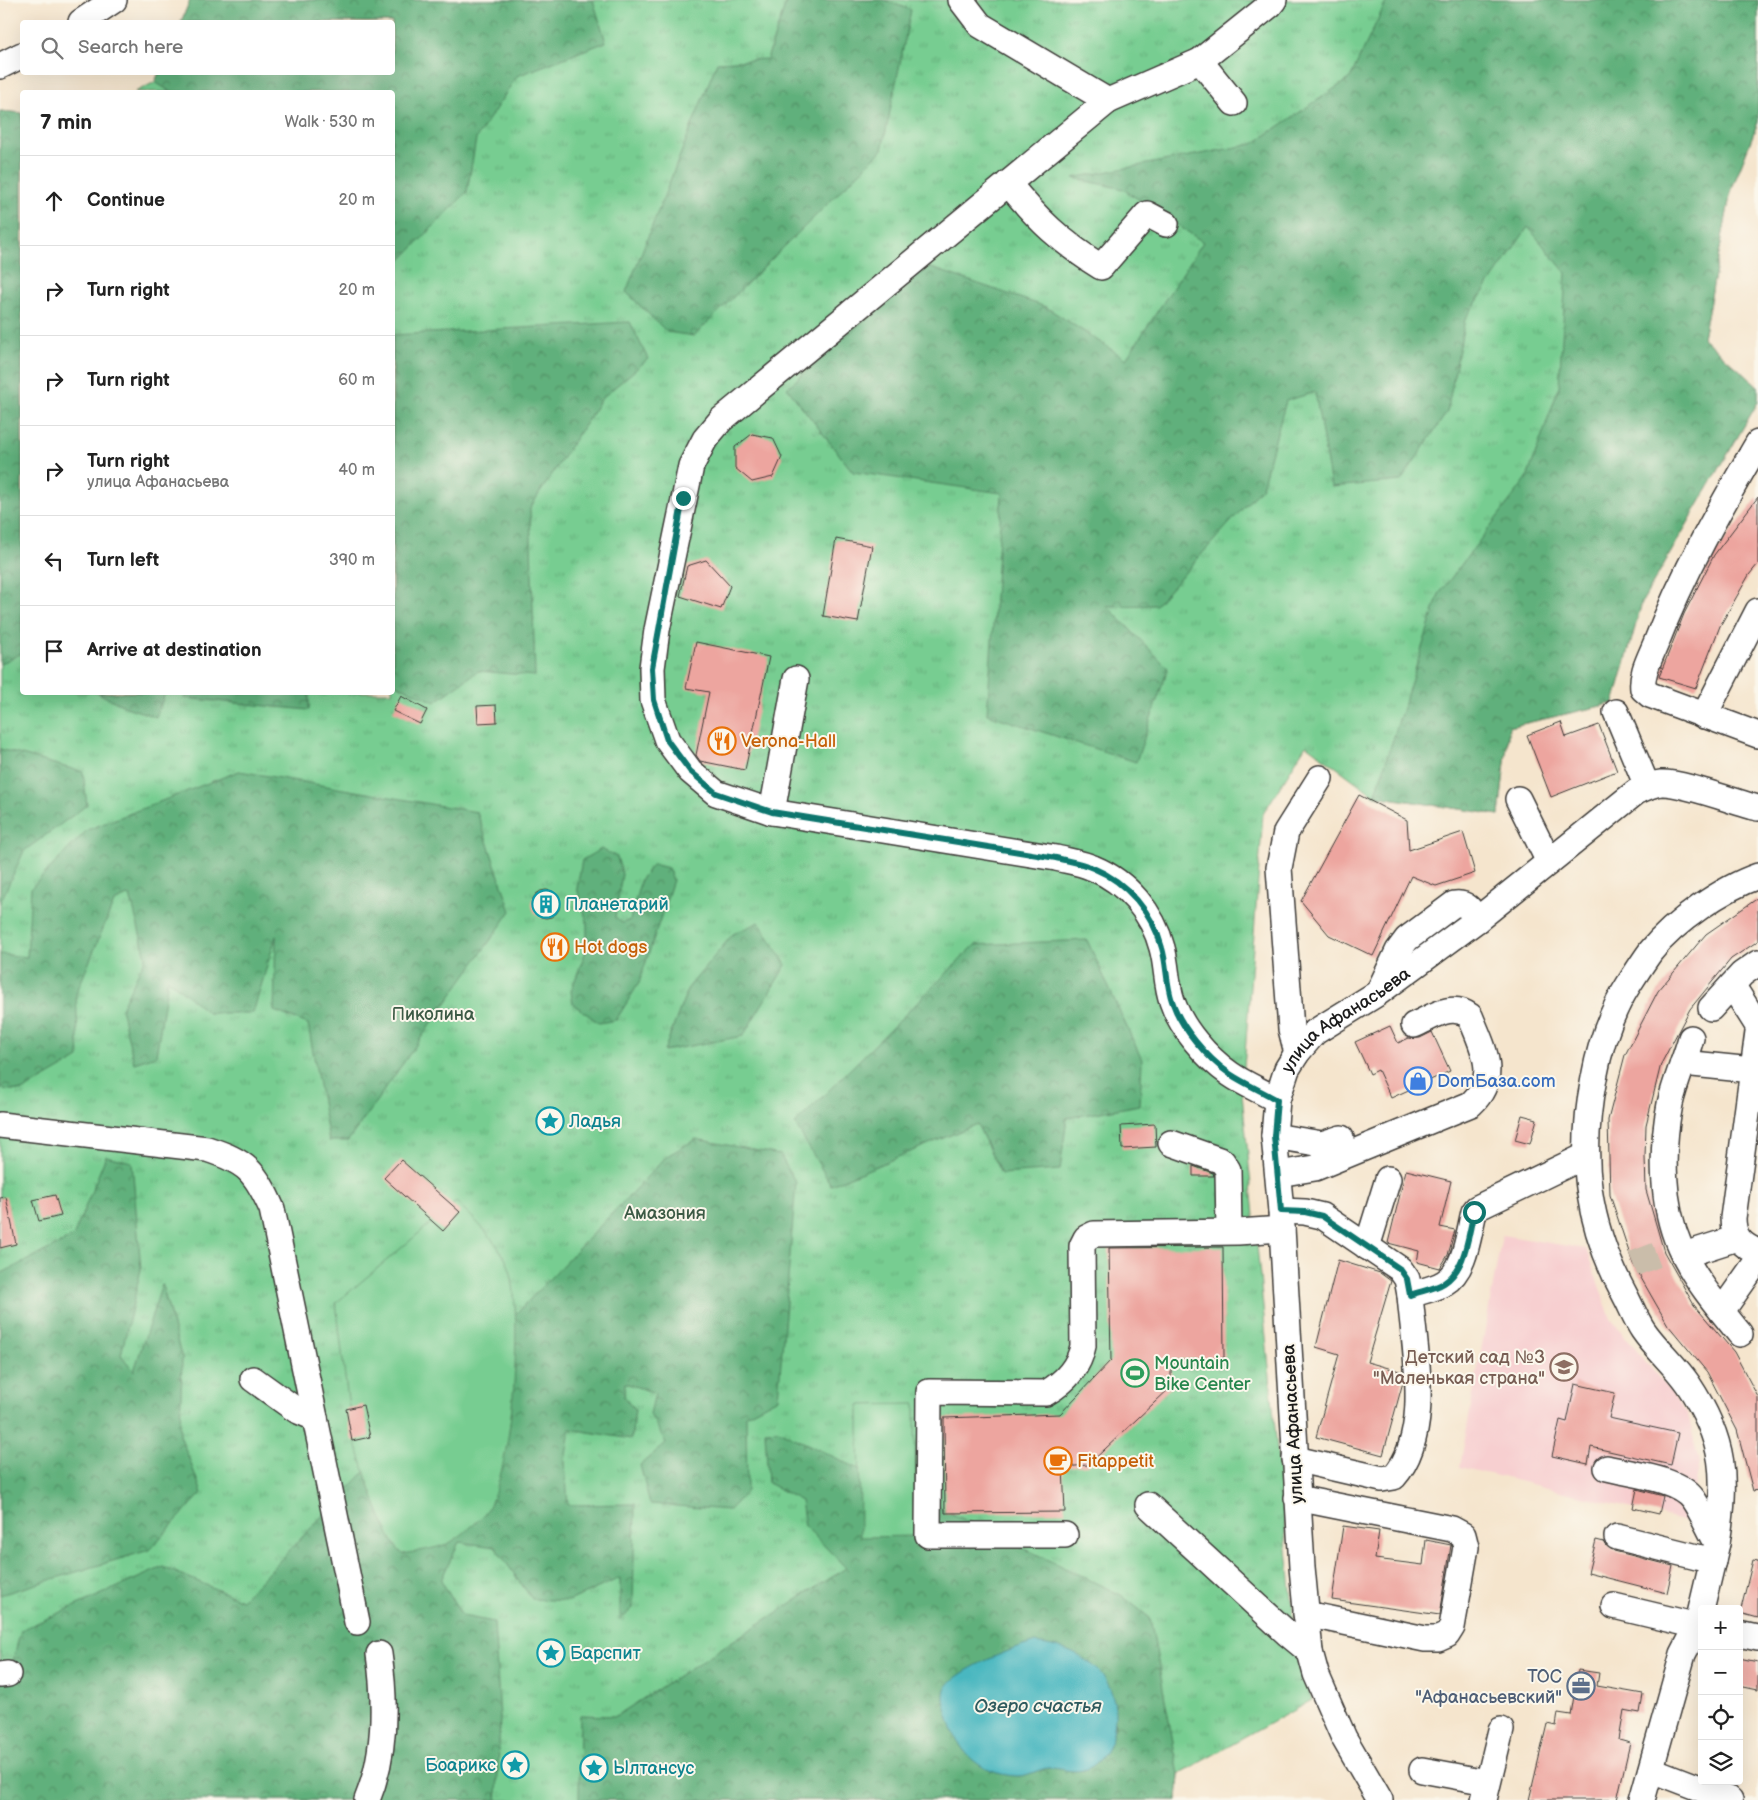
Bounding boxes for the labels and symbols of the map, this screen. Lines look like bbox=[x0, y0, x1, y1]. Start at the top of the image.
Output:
route end bbox=[672, 487, 695, 510]
restaurant icon: Verona-Hall bbox=[707, 726, 737, 756]
place label: Verona-Hall bbox=[741, 731, 836, 752]
building icon: Планетарий bbox=[531, 889, 561, 919]
place label: Планетарий bbox=[565, 894, 669, 915]
restaurant icon: Hot dogs bbox=[540, 932, 570, 962]
place label: Hot dogs bbox=[574, 937, 647, 958]
street label: улица Афанасьева bbox=[1277, 962, 1414, 1077]
park label: Пиколина bbox=[391, 1004, 475, 1025]
shop icon: DomБаза.com bbox=[1403, 1066, 1433, 1096]
place label: DomБаза.com bbox=[1437, 1071, 1556, 1092]
place icon: Ладья bbox=[535, 1106, 565, 1136]
place label: Ладья bbox=[568, 1111, 621, 1132]
route start bbox=[1463, 1201, 1486, 1224]
park label: Амазония bbox=[623, 1203, 706, 1224]
street label: улица Афанасьева bbox=[1278, 1343, 1308, 1504]
place label: Детский сад №3 "Маленькая страна" bbox=[1373, 1347, 1545, 1389]
school or university icon: Детский сад №3 "Маленькая страна" bbox=[1549, 1352, 1579, 1382]
place label: Mountain Bike Center bbox=[1154, 1353, 1251, 1395]
sports icon: Mountain Bike Center bbox=[1120, 1358, 1150, 1388]
cafe icon: Fitappetit bbox=[1043, 1446, 1073, 1476]
place label: Fitappetit bbox=[1077, 1451, 1154, 1472]
place icon: Барспит bbox=[536, 1638, 566, 1668]
place label: Барспит bbox=[570, 1643, 642, 1664]
place label: ТОС "Афанасьевский" bbox=[1415, 1666, 1562, 1708]
office icon: ТОС "Афанасьевский" bbox=[1566, 1671, 1596, 1701]
water label: Озеро счастья bbox=[974, 1695, 1102, 1718]
place icon: Боарикс bbox=[500, 1750, 530, 1780]
place icon: Ылтансус bbox=[579, 1753, 609, 1783]
place label: Боарикс bbox=[425, 1755, 496, 1776]
place label: Ылтансус bbox=[613, 1758, 694, 1779]

